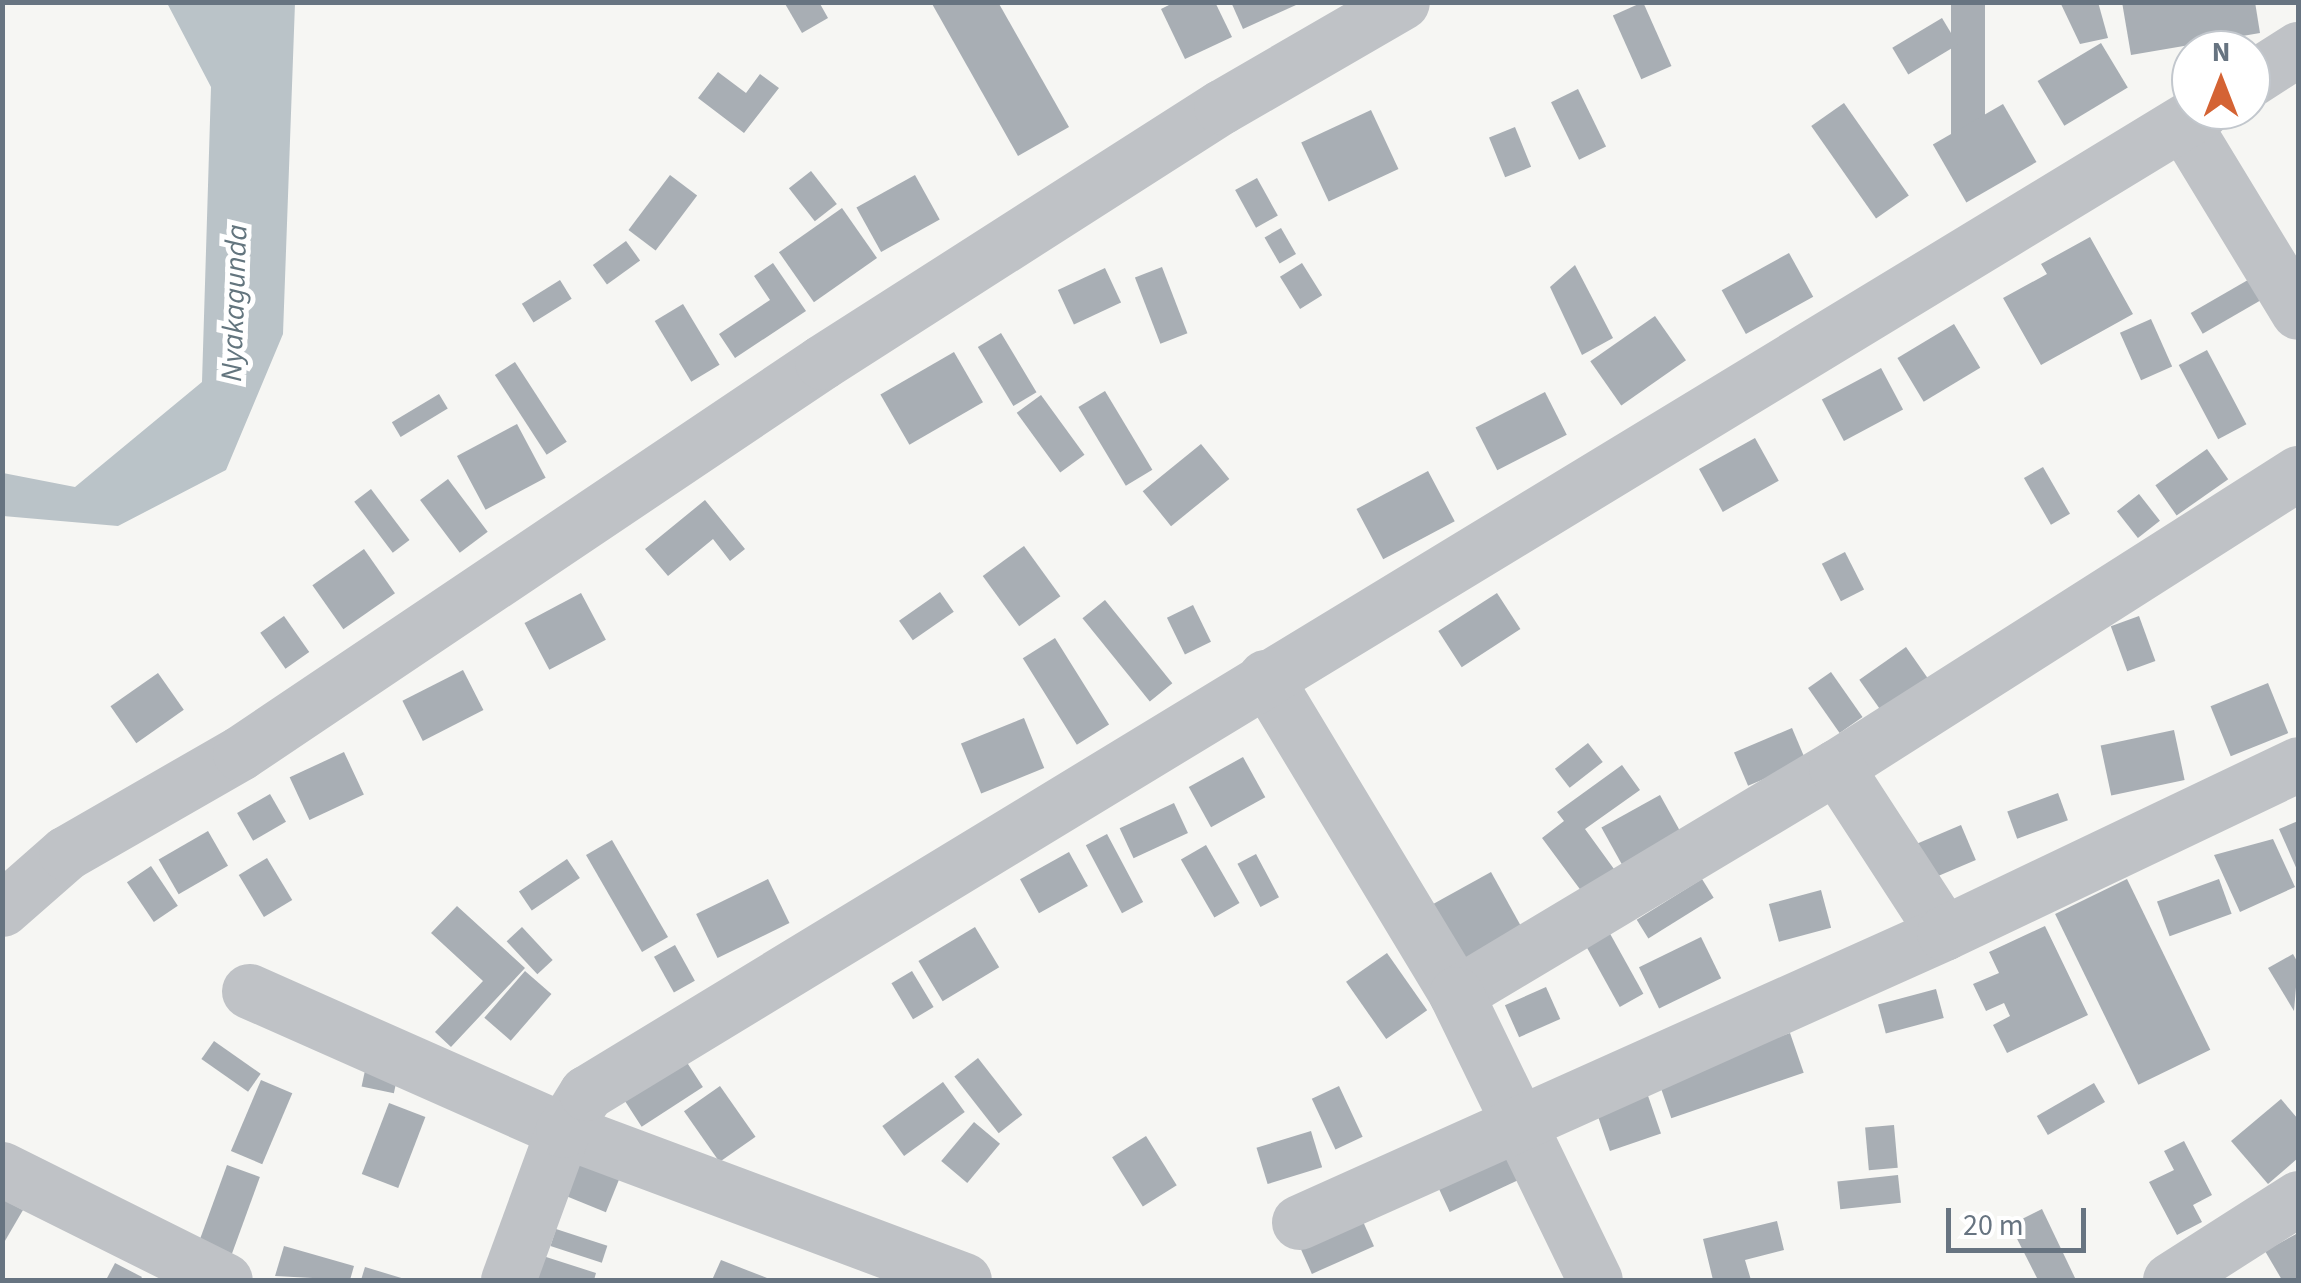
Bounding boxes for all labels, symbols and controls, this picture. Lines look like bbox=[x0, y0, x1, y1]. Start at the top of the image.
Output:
north arrow bbox=[2171, 30, 2271, 130]
text: N bbox=[2212, 32, 2230, 72]
water label: Nyakagunda bbox=[214, 224, 256, 382]
scale bar bbox=[1951, 1188, 2091, 1250]
text: 20 m bbox=[1963, 1204, 2024, 1247]

